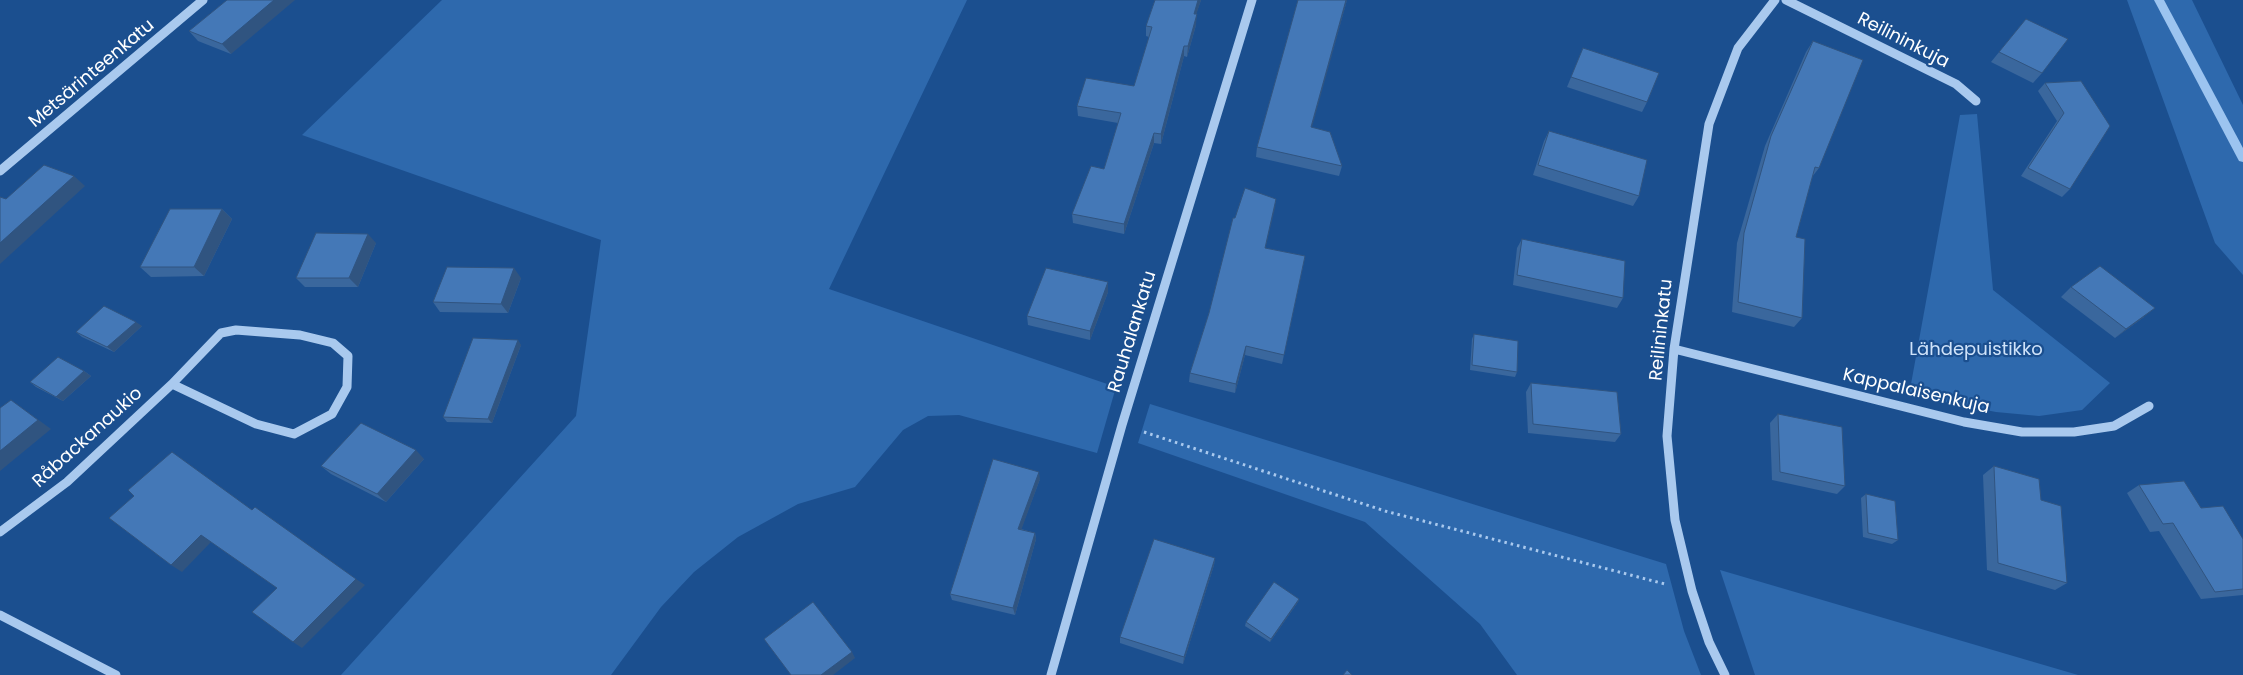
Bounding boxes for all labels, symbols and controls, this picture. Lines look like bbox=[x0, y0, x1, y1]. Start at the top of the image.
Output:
street label: Reilininkuja bbox=[1853, 9, 1953, 73]
street label: Metsärinteenkatu bbox=[25, 15, 159, 133]
street label: Rauhalankatu bbox=[1104, 269, 1162, 395]
street label: Reilininkatu bbox=[1646, 278, 1678, 382]
park label: Lähdepuistikko bbox=[1909, 339, 2043, 361]
street label: Kappalaisenkuja bbox=[1841, 365, 1991, 419]
street label: Råbackanaukio bbox=[29, 383, 147, 493]

